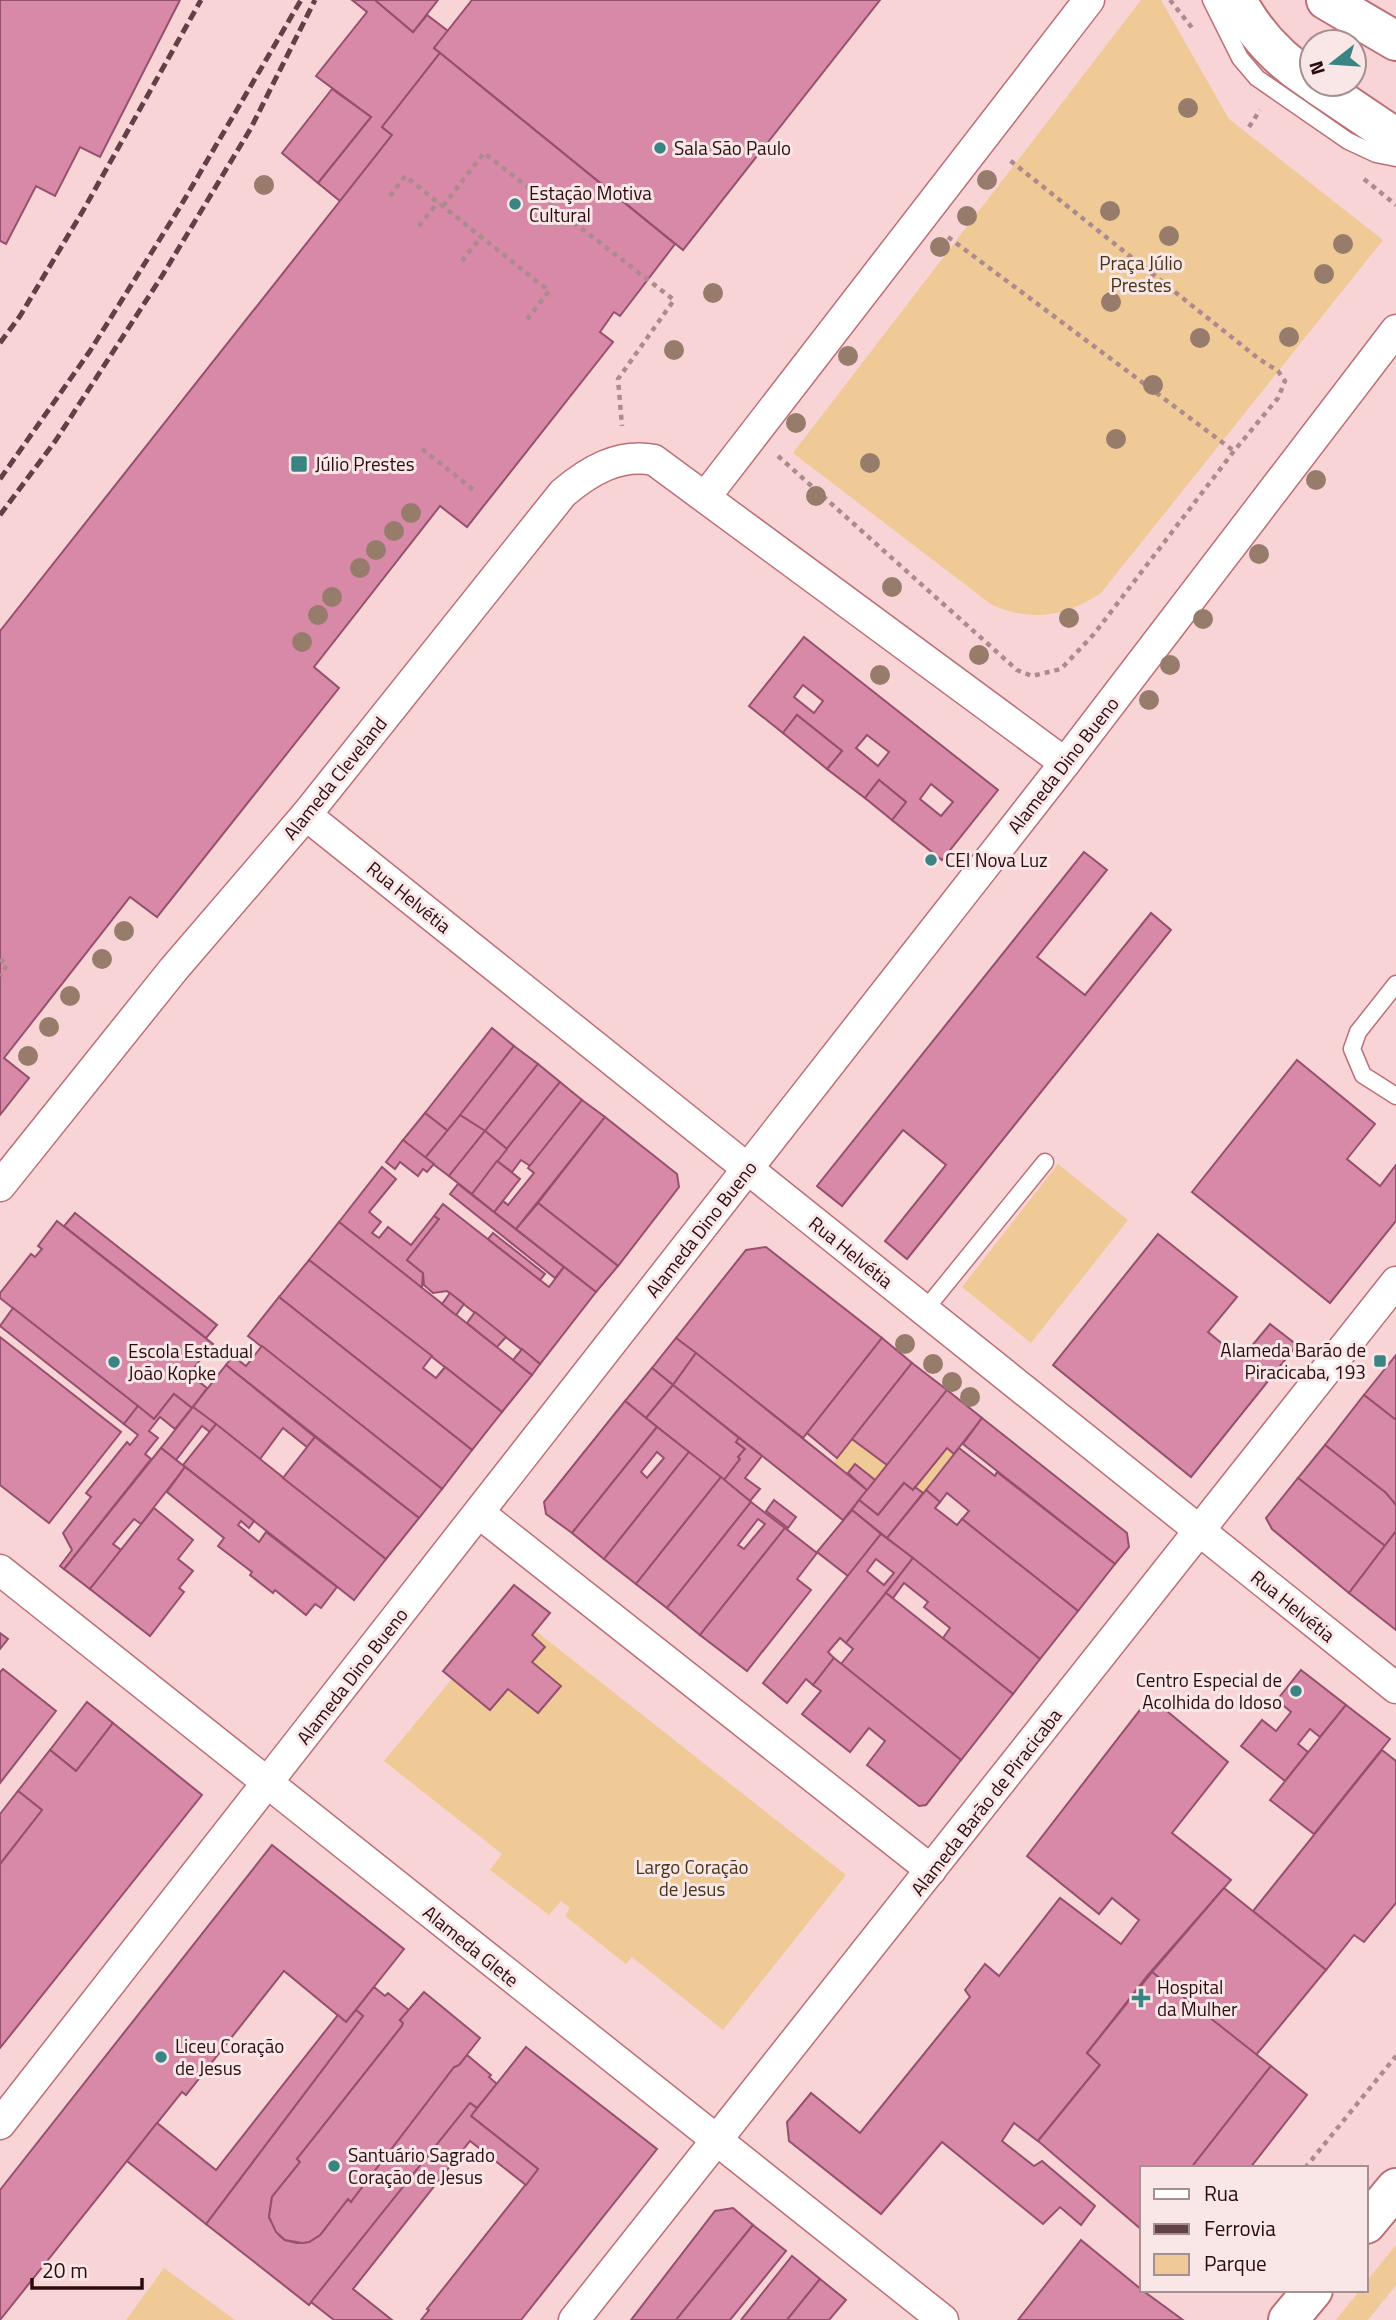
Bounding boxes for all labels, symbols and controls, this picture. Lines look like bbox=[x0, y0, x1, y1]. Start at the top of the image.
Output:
north arrow bbox=[1298, 28, 1368, 98]
text: N bbox=[1300, 58, 1332, 79]
place label: Sala São Paulo bbox=[674, 133, 791, 162]
marker: Sala São Paulo bbox=[652, 140, 668, 156]
place label: Estação Motiva Cultural bbox=[529, 178, 652, 229]
marker: Estação Motiva Cultural bbox=[507, 196, 523, 212]
park label: Praça Júlio Prestes bbox=[1099, 248, 1183, 299]
place label: Júlio Prestes bbox=[315, 449, 415, 478]
marker: Júlio Prestes bbox=[289, 454, 309, 474]
street label: Alameda Dino Bueno bbox=[1000, 690, 1125, 839]
street label: Alameda Cleveland bbox=[276, 710, 394, 846]
place label: CEI Nova Luz bbox=[945, 845, 1048, 874]
marker: CEI Nova Luz bbox=[923, 852, 939, 868]
street label: Rua Helvétia bbox=[361, 854, 458, 940]
street label: Alameda Dino Bueno bbox=[638, 1154, 763, 1303]
street label: Rua Helvétia bbox=[803, 1209, 900, 1295]
place label: Alameda Barão de Piracicaba, 193 bbox=[1220, 1335, 1366, 1386]
place label: Escola Estadual João Kopke bbox=[128, 1336, 253, 1387]
marker: Alameda Barão de Piracicaba, 193 bbox=[1372, 1353, 1388, 1369]
marker: Escola Estadual João Kopke bbox=[106, 1354, 122, 1370]
street label: Rua Helvétia bbox=[1245, 1563, 1342, 1649]
street label: Alameda Dino Bueno bbox=[289, 1601, 414, 1750]
place label: Centro Especial de Acolhida do Idoso bbox=[1136, 1665, 1282, 1716]
marker: Centro Especial de Acolhida do Idoso bbox=[1288, 1683, 1304, 1699]
street label: Alameda Barão de Piracicaba bbox=[903, 1701, 1068, 1902]
park label: Largo Coração de Jesus bbox=[635, 1852, 749, 1903]
street label: Alameda Glete bbox=[417, 1898, 526, 1993]
place label: Hospital da Mulher bbox=[1157, 1972, 1238, 2023]
marker: Hospital da Mulher bbox=[1131, 1988, 1151, 2008]
place label: Liceu Coração de Jesus bbox=[175, 2031, 284, 2082]
marker: Liceu Coração de Jesus bbox=[153, 2049, 169, 2065]
place label: Santuário Sagrado Coração de Jesus bbox=[348, 2140, 495, 2191]
marker: Santuário Sagrado Coração de Jesus bbox=[326, 2158, 342, 2174]
legend bbox=[1140, 2166, 1368, 2292]
text: Rua bbox=[1204, 2177, 1239, 2209]
text: Ferrovia bbox=[1204, 2212, 1276, 2244]
scale bar bbox=[32, 2246, 142, 2290]
text: Parque bbox=[1204, 2247, 1267, 2279]
text: 20 m bbox=[42, 2254, 88, 2286]

